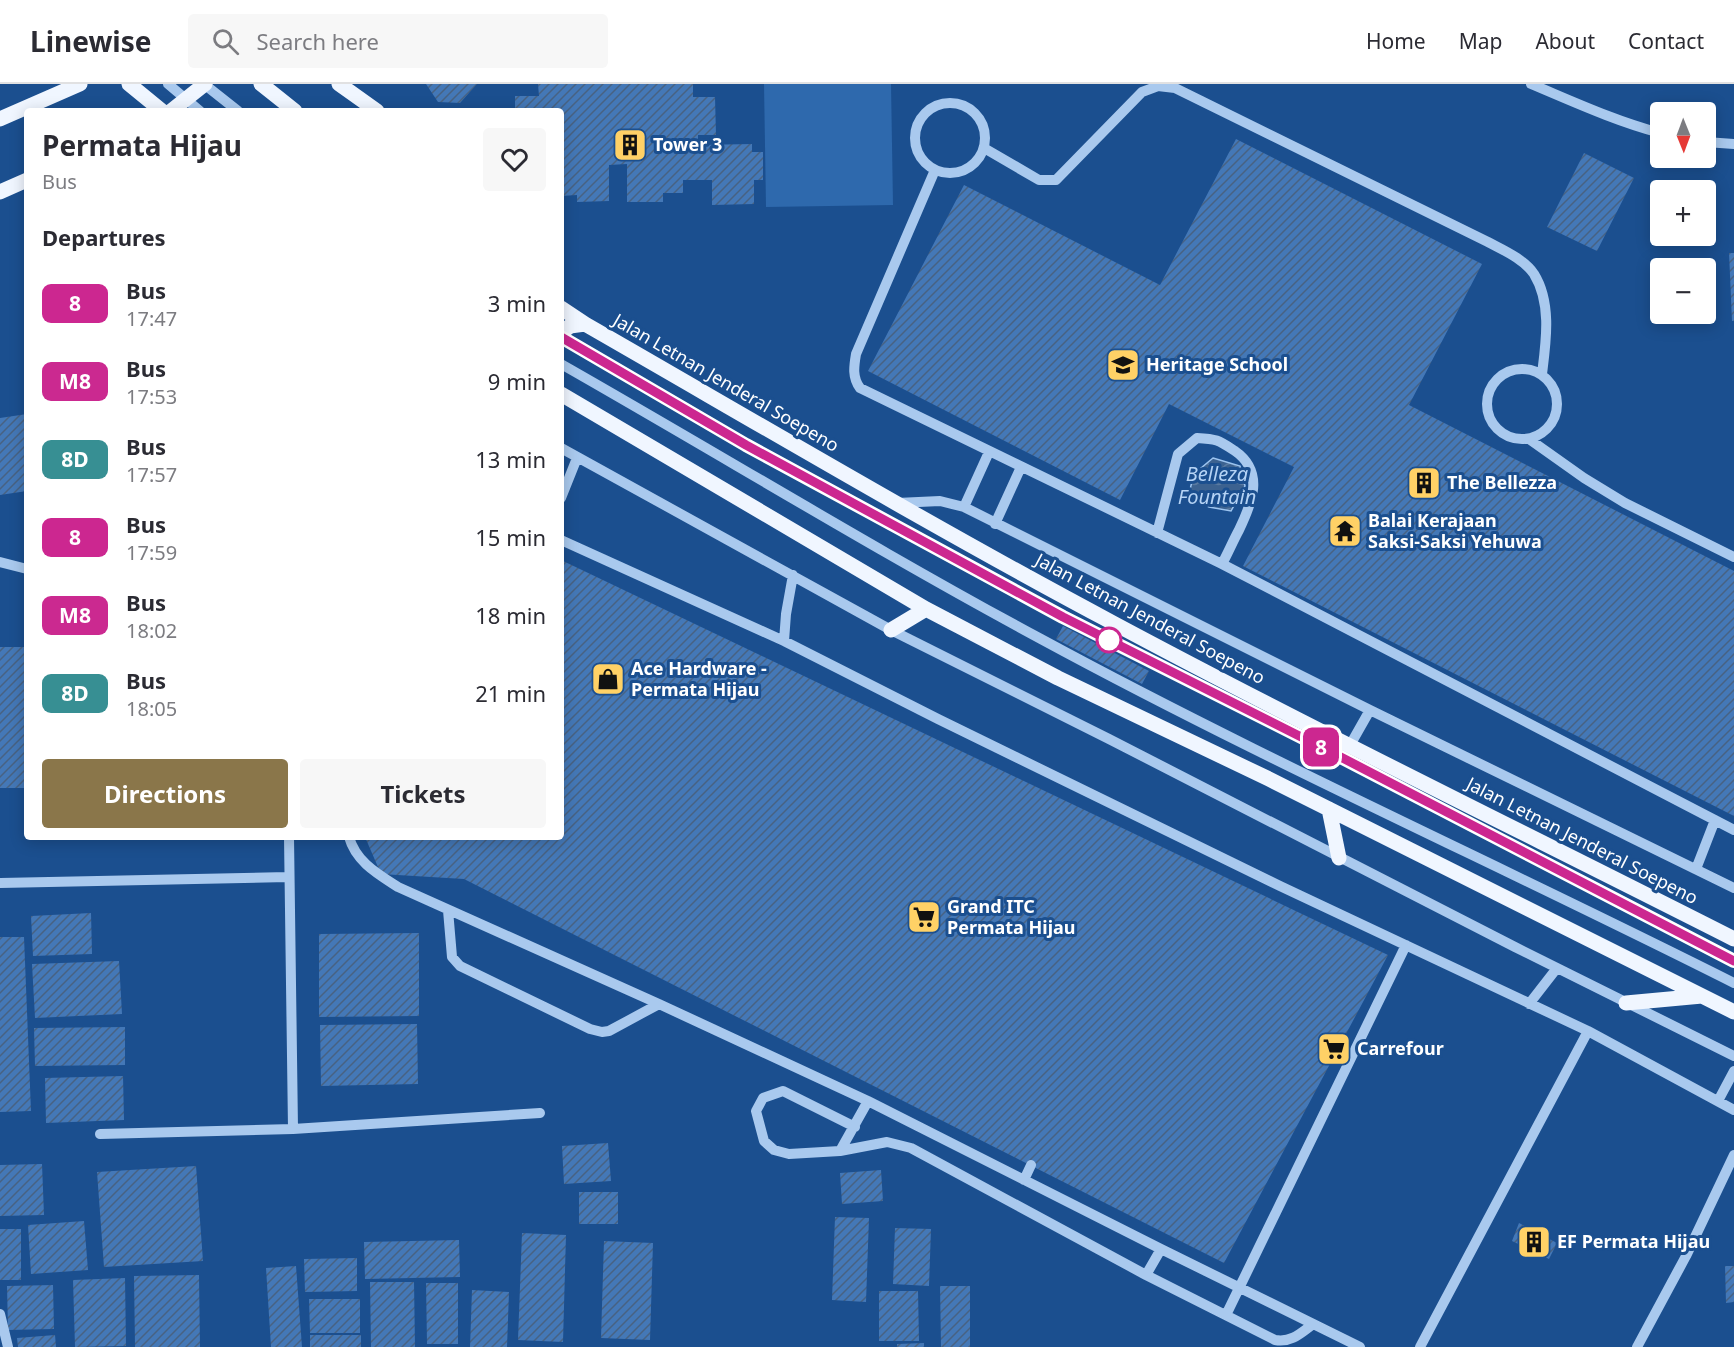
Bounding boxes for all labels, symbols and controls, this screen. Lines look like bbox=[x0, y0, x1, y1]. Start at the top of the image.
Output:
search box bbox=[188, 14, 608, 68]
text: Linewise bbox=[30, 22, 152, 60]
icon: search bbox=[209, 25, 242, 58]
text: Search here bbox=[257, 26, 379, 56]
text: Home bbox=[1366, 27, 1426, 55]
text: Map bbox=[1459, 27, 1502, 55]
text: About bbox=[1535, 27, 1595, 55]
text: Contact bbox=[1628, 27, 1704, 55]
north arrow bbox=[1650, 102, 1716, 168]
map controls bbox=[1650, 102, 1716, 324]
text: Permata Hijau bbox=[42, 126, 242, 164]
building icon: Tower 3 bbox=[612, 127, 648, 163]
button: heart bbox=[483, 128, 546, 191]
place label: Tower 3 bbox=[653, 132, 722, 156]
text: Bus bbox=[42, 168, 77, 195]
button: + bbox=[1650, 180, 1716, 246]
text: Departures bbox=[42, 222, 166, 252]
button: − bbox=[1650, 258, 1716, 324]
text: Bus bbox=[126, 275, 166, 305]
text: 3 min bbox=[488, 288, 546, 318]
text: 8 bbox=[69, 289, 81, 317]
text: 17:47 bbox=[126, 305, 177, 332]
street label: Jalan Letnan Jenderal Soepeno bbox=[608, 307, 844, 457]
school or university icon: Heritage School bbox=[1105, 347, 1141, 383]
place label: Heritage School bbox=[1146, 352, 1288, 376]
text: Bus bbox=[126, 353, 166, 383]
text: 9 min bbox=[488, 366, 546, 396]
text: M8 bbox=[59, 367, 91, 395]
text: 17:53 bbox=[126, 383, 177, 410]
text: Bus bbox=[126, 431, 166, 461]
text: 13 min bbox=[475, 444, 546, 474]
text: 8D bbox=[61, 445, 89, 473]
water label: Belleza Fountain bbox=[1178, 460, 1256, 510]
text: 17:57 bbox=[126, 461, 177, 488]
building icon: The Bellezza bbox=[1406, 465, 1442, 501]
place label: The Bellezza bbox=[1447, 470, 1557, 494]
place label: Balai Kerajaan Saksi-Saksi Yehuwa bbox=[1368, 508, 1542, 553]
text: Bus bbox=[126, 509, 166, 539]
temple icon: Balai Kerajaan Saksi-Saksi Yehuwa bbox=[1327, 513, 1363, 549]
text: 15 min bbox=[475, 522, 546, 552]
text: 8 bbox=[69, 523, 81, 551]
text: 17:59 bbox=[126, 539, 177, 566]
street label: Jalan Letnan Jenderal Soepeno bbox=[1030, 546, 1269, 689]
text: Bus bbox=[126, 587, 166, 617]
text: 18 min bbox=[475, 600, 546, 630]
text: M8 bbox=[59, 601, 91, 629]
text: 18:02 bbox=[126, 617, 177, 644]
unlabelled marker bbox=[1096, 627, 1122, 653]
place label: Ace Hardware - Permata Hijau bbox=[631, 656, 767, 701]
shop icon: Ace Hardware - Permata Hijau bbox=[590, 661, 626, 697]
text: Bus bbox=[126, 665, 166, 695]
text: 21 min bbox=[475, 678, 546, 708]
text: 8D bbox=[61, 679, 89, 707]
text: 18:05 bbox=[126, 695, 177, 722]
line badge: 8 bbox=[1302, 728, 1340, 766]
text: 8 bbox=[1315, 733, 1327, 761]
button: Directions bbox=[42, 759, 288, 828]
button: Tickets bbox=[300, 759, 546, 828]
street label: Jalan Letnan Jenderal Soepeno bbox=[1461, 770, 1702, 909]
place label: Grand ITC Permata Hijau bbox=[947, 894, 1076, 939]
supermarket icon: Grand ITC Permata Hijau bbox=[906, 899, 942, 935]
supermarket icon: Carrefour bbox=[1316, 1031, 1352, 1067]
place label: Carrefour bbox=[1357, 1036, 1444, 1060]
building icon: EF Permata Hijau bbox=[1516, 1224, 1552, 1260]
place label: EF Permata Hijau bbox=[1557, 1229, 1710, 1253]

